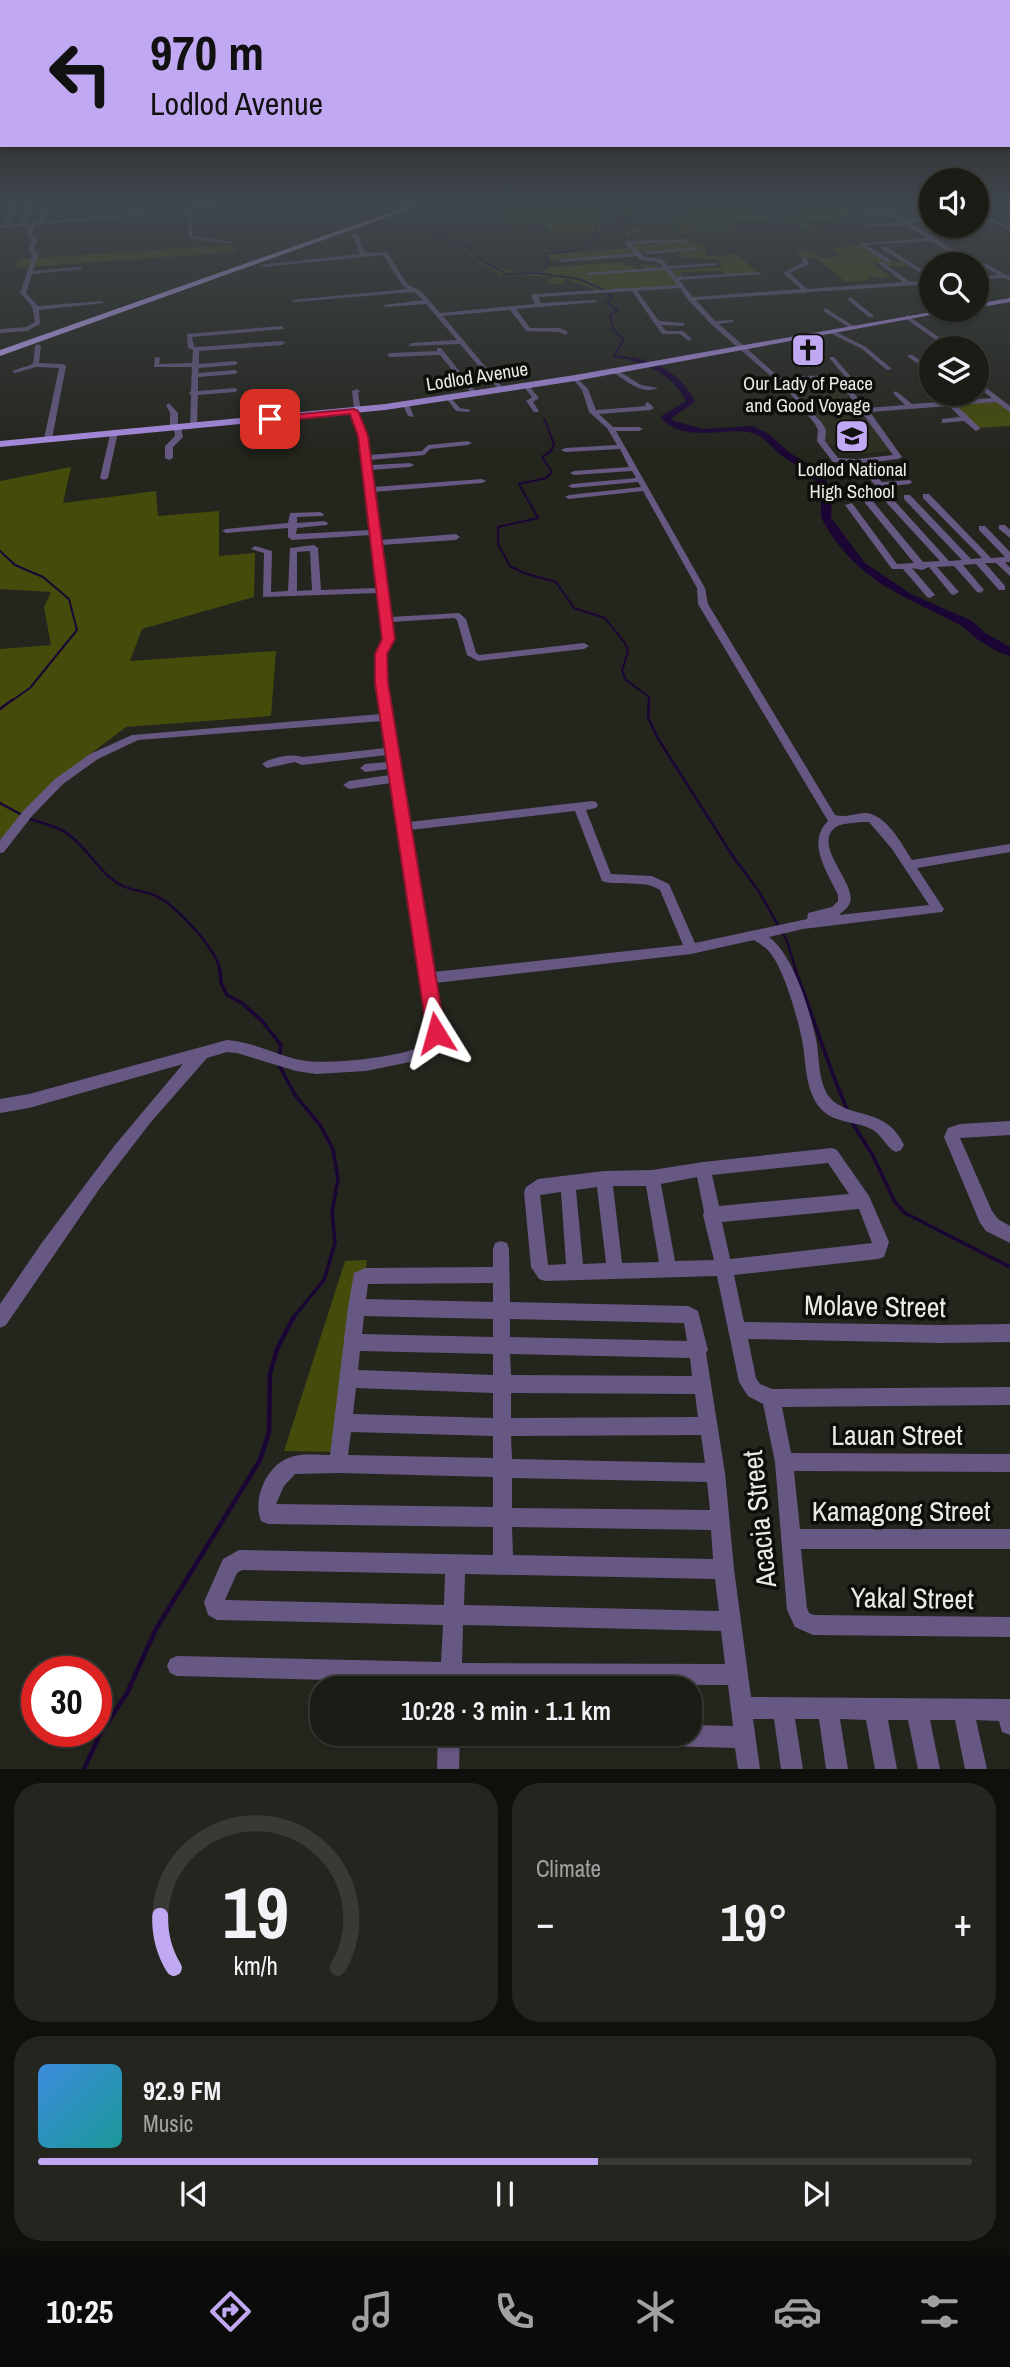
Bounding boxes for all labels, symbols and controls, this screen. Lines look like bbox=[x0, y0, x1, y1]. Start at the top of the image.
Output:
text: 970 m bbox=[150, 19, 264, 85]
icon: left bbox=[35, 28, 126, 119]
text: Lodlod Avenue bbox=[150, 82, 323, 125]
map controls bbox=[919, 168, 989, 406]
button: sound bbox=[919, 168, 989, 238]
button: search bbox=[919, 252, 989, 322]
church icon: Our Lady of Peace and Good Voyage bbox=[789, 331, 827, 369]
button: layers bbox=[919, 336, 989, 406]
street label: Lodlod Avenue bbox=[424, 355, 530, 397]
place label: Our Lady of Peace and Good Voyage bbox=[743, 370, 873, 418]
pin bbox=[240, 389, 300, 449]
icon: arrive bbox=[251, 400, 289, 438]
school or university icon: Lodlod National High School bbox=[833, 417, 871, 455]
place label: Lodlod National High School bbox=[797, 456, 907, 504]
position arrow bbox=[399, 996, 473, 1070]
street label: Molave Street bbox=[804, 1286, 946, 1326]
street label: Lauan Street bbox=[831, 1416, 963, 1454]
street label: Acacia Street bbox=[733, 1448, 785, 1591]
street label: Kamagong Street bbox=[812, 1492, 990, 1530]
street label: Yakal Street bbox=[850, 1578, 974, 1618]
speed limit sign: 30 bbox=[21, 1656, 112, 1747]
text: 10:28 · 3 min · 1.1 km bbox=[401, 1693, 611, 1728]
text: Climate bbox=[536, 1853, 601, 1884]
text: 19 bbox=[223, 1864, 289, 1962]
text: 19° bbox=[720, 1887, 788, 1957]
text: − bbox=[536, 1897, 554, 1948]
text: + bbox=[954, 1897, 972, 1948]
text: km/h bbox=[234, 1949, 278, 1983]
text: 92.9 FM bbox=[143, 2073, 221, 2108]
text: Music bbox=[143, 2108, 193, 2139]
icon: previous bbox=[175, 2175, 213, 2213]
icon: pause bbox=[486, 2175, 524, 2213]
icon: next bbox=[797, 2175, 835, 2213]
icon: directions bbox=[206, 2287, 255, 2336]
icon: music bbox=[348, 2287, 397, 2336]
icon: phone bbox=[490, 2287, 539, 2336]
icon: climate bbox=[631, 2287, 680, 2336]
icon: car bbox=[773, 2287, 822, 2336]
icon: filters bbox=[915, 2287, 964, 2336]
text: 10:25 bbox=[46, 2290, 113, 2333]

